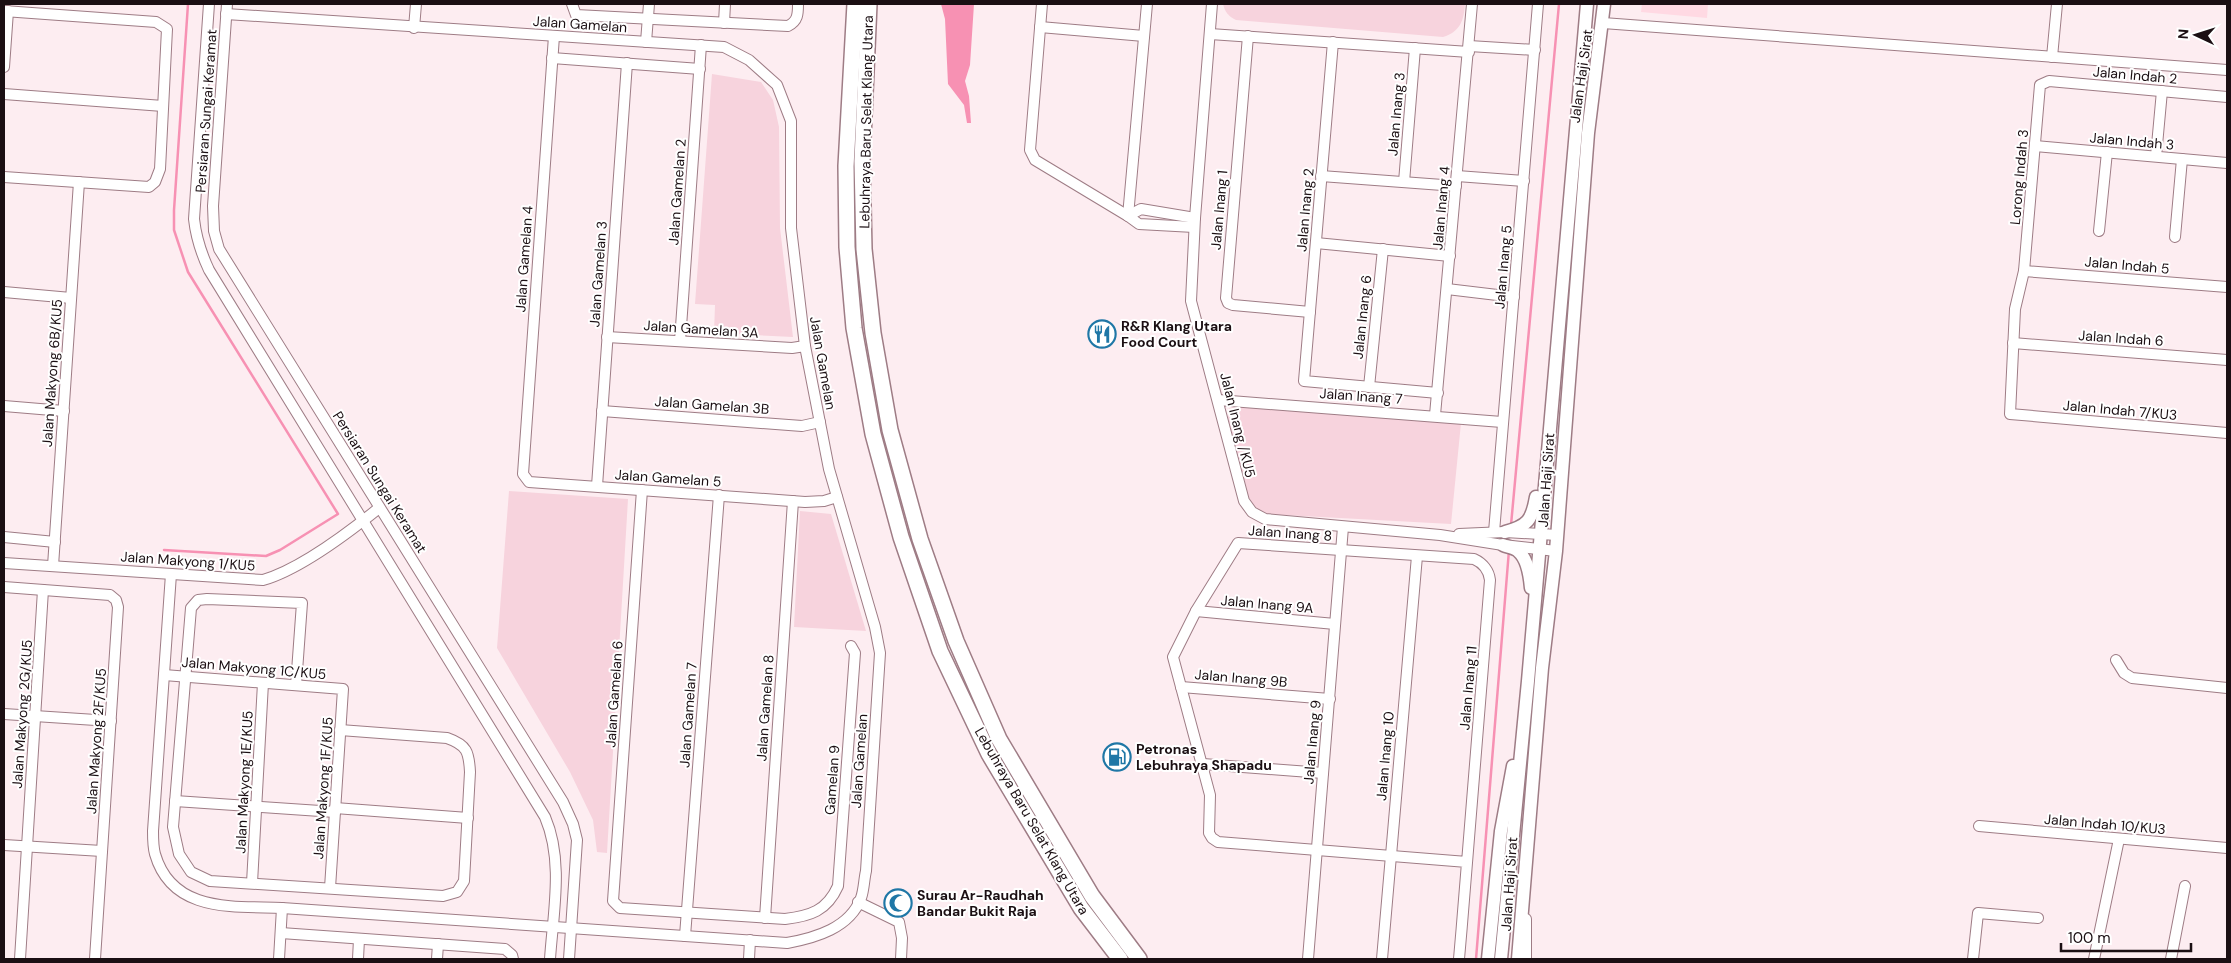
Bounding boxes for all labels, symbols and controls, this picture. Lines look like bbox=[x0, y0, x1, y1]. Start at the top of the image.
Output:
north arrow bbox=[2171, 10, 2221, 60]
street label: Jalan Gamelan bbox=[532, 12, 628, 36]
street label: Lebuhraya Baru Selat Klang Utara bbox=[855, 15, 877, 229]
street label: Jalan Haji Sirat bbox=[1566, 28, 1596, 124]
text: N bbox=[2174, 28, 2192, 40]
street label: Persiaran Sungai Keramat bbox=[191, 29, 221, 193]
street label: Jalan Indah 2 bbox=[2092, 62, 2178, 88]
street label: Jalan Inang 3 bbox=[1383, 71, 1409, 157]
street label: Lorong Indah 3 bbox=[2006, 128, 2032, 226]
street label: Jalan Indah 3 bbox=[2089, 128, 2175, 154]
street label: Jalan Gamelan 2 bbox=[664, 138, 690, 246]
street label: Jalan Inang 4 bbox=[1428, 165, 1454, 251]
street label: Jalan Inang 2 bbox=[1292, 168, 1318, 252]
street label: Jalan Inang 1 bbox=[1207, 169, 1231, 251]
street label: Jalan Gamelan 4 bbox=[511, 205, 537, 313]
street label: Jalan Gamelan 3 bbox=[585, 220, 611, 328]
street label: Jalan Inang 5 bbox=[1490, 224, 1516, 310]
street label: Jalan Indah 5 bbox=[2084, 252, 2170, 278]
street label: Jalan Inang 6 bbox=[1349, 274, 1375, 360]
street label: Jalan Makyong 6B/KU5 bbox=[38, 299, 66, 447]
street label: Jalan Gamelan bbox=[806, 315, 840, 411]
street label: Jalan Gamelan 3A bbox=[643, 316, 759, 342]
place label: R&R Klang Utara Food Court bbox=[1121, 317, 1232, 351]
restaurant icon: R&R Klang Utara Food Court bbox=[1087, 319, 1117, 349]
street label: Jalan Indah 6 bbox=[2078, 326, 2164, 350]
street label: Jalan Inang /KU5 bbox=[1216, 371, 1260, 479]
street label: Jalan Inang 7 bbox=[1319, 384, 1403, 408]
street label: Jalan Gamelan 3B bbox=[654, 392, 770, 418]
street label: Jalan Indah 7/KU3 bbox=[2062, 396, 2178, 424]
street label: Persiaran Sungai Keramat bbox=[329, 408, 431, 556]
street label: Jalan Haji Sirat bbox=[1534, 432, 1558, 528]
street label: Jalan Gamelan 5 bbox=[614, 465, 722, 491]
street label: Jalan Inang 8 bbox=[1247, 521, 1333, 545]
street label: Jalan Makyong 1/KU5 bbox=[120, 547, 256, 575]
street label: Jalan Inang 9A bbox=[1220, 591, 1314, 617]
street label: Jalan Makyong 2G/KU5 bbox=[8, 639, 36, 789]
street label: Jalan Gamelan 6 bbox=[601, 640, 627, 748]
street label: Jalan Inang 11 bbox=[1455, 645, 1481, 731]
street label: Jalan Makyong 1C/KU5 bbox=[181, 653, 327, 683]
street label: Jalan Gamelan 8 bbox=[752, 654, 778, 762]
street label: Jalan Gamelan 7 bbox=[675, 662, 701, 768]
street label: Jalan Inang 9B bbox=[1194, 665, 1288, 691]
street label: Jalan Makyong 2F/KU5 bbox=[82, 667, 110, 815]
street label: Jalan Inang 9 bbox=[1299, 699, 1325, 785]
street label: Jalan Makyong 1E/KU5 bbox=[231, 710, 257, 854]
street label: Jalan Inang 10 bbox=[1372, 711, 1398, 801]
street label: Jalan Gamelan bbox=[847, 713, 871, 809]
street label: Jalan Makyong 1F/KU5 bbox=[309, 716, 337, 860]
street label: Lebuhraya Baru Selat Klang Utara bbox=[971, 724, 1093, 918]
place label: Petronas Lebuhraya Shapadu bbox=[1136, 740, 1272, 774]
fuel station icon: Petronas Lebuhraya Shapadu bbox=[1102, 742, 1132, 772]
street label: Gamelan 9 bbox=[821, 744, 843, 816]
street label: Jalan Indah 10/KU3 bbox=[2043, 810, 2167, 838]
street label: Jalan Haji Sirat bbox=[1497, 836, 1521, 932]
place label: Surau Ar-Raudhah Bandar Bukit Raja bbox=[917, 886, 1044, 920]
mosque icon: Surau Ar-Raudhah Bandar Bukit Raja bbox=[883, 888, 913, 918]
scale bar bbox=[2061, 920, 2191, 952]
text: 100 m bbox=[2068, 928, 2111, 948]

